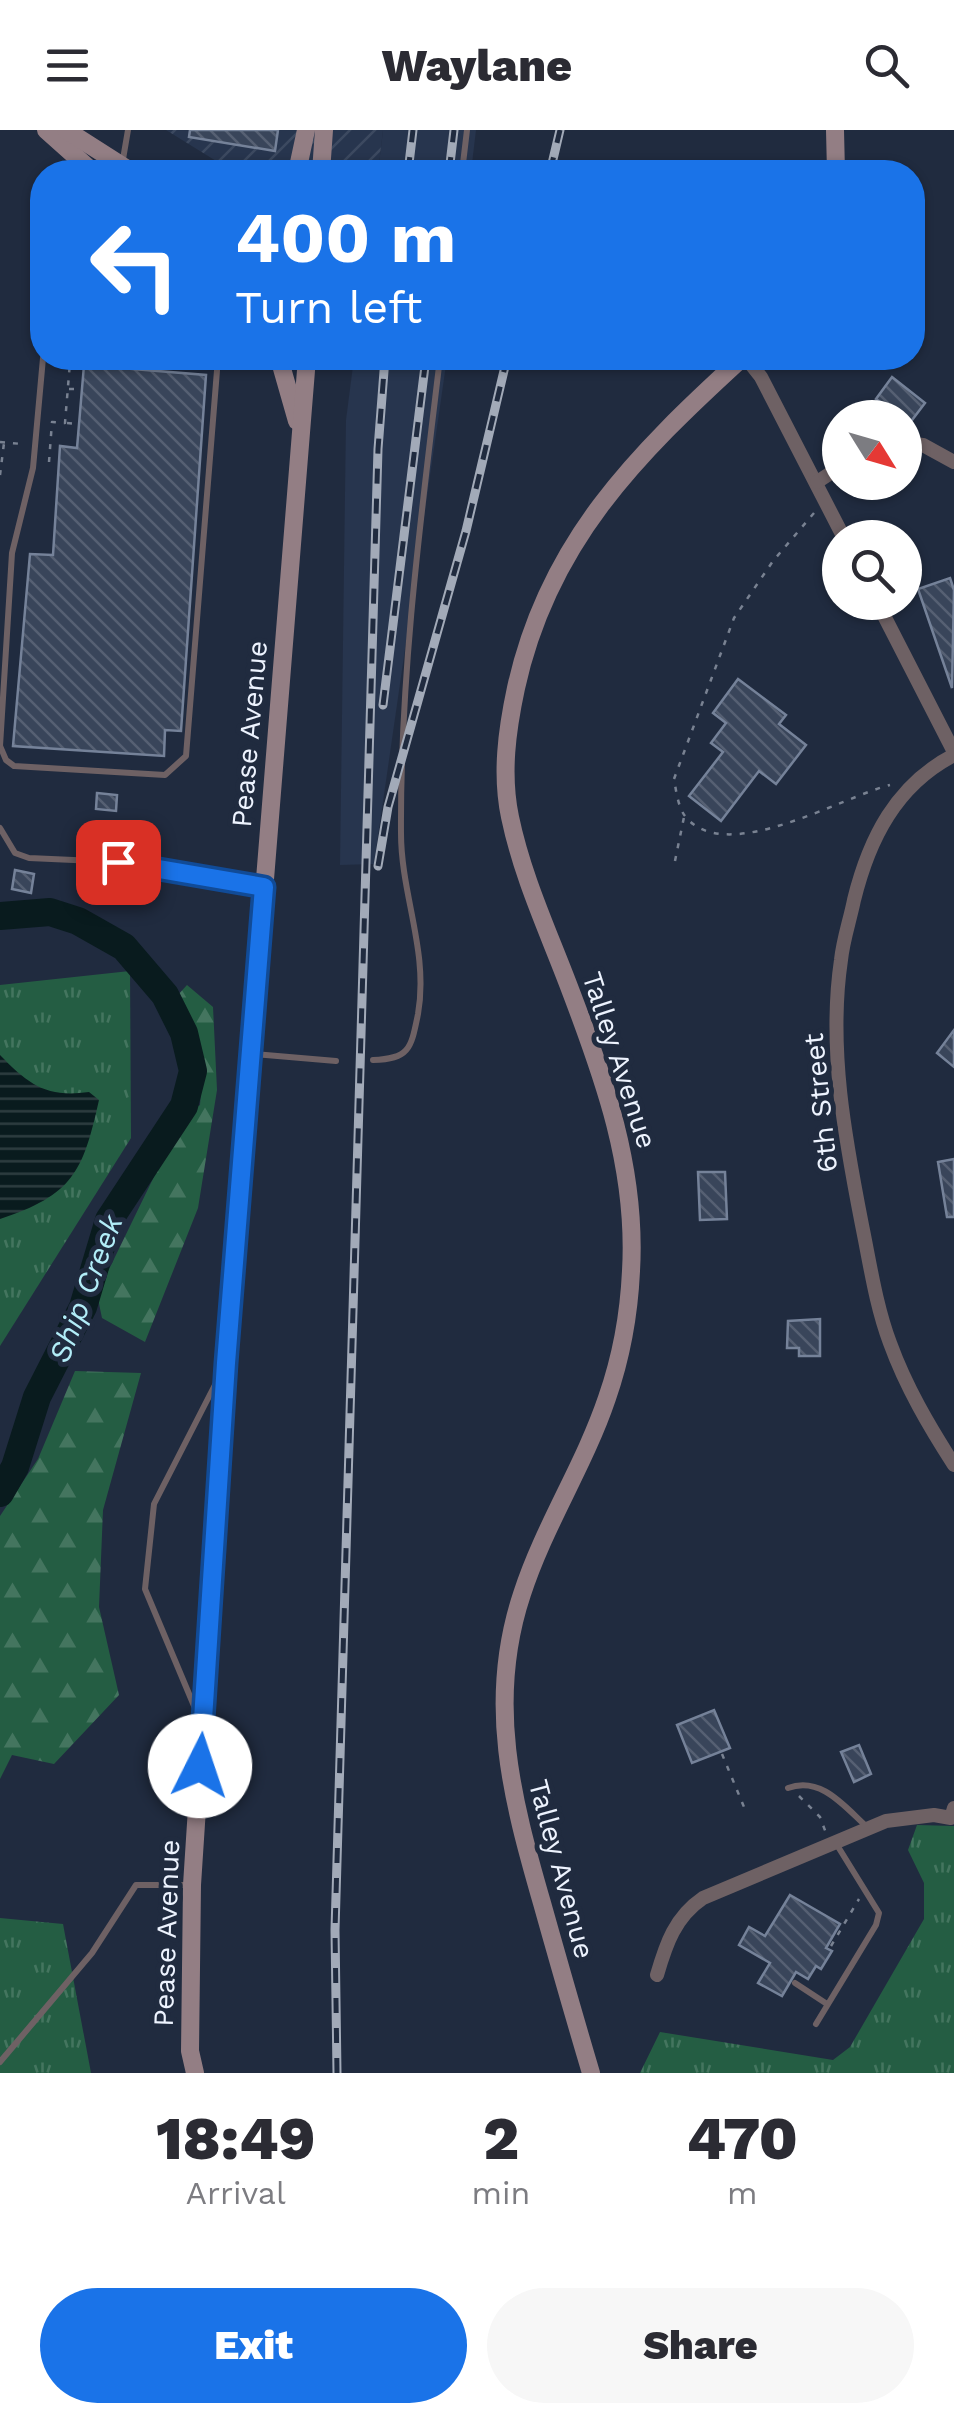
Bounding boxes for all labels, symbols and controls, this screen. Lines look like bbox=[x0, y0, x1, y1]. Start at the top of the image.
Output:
icon: menu bbox=[40, 38, 95, 93]
icon: search bbox=[859, 38, 914, 93]
text: Waylane bbox=[382, 39, 572, 92]
text: 400 m bbox=[235, 197, 456, 279]
icon: left bbox=[70, 200, 200, 330]
text: Turn left bbox=[235, 281, 422, 334]
north arrow bbox=[822, 400, 922, 500]
map controls bbox=[822, 400, 922, 620]
button: search bbox=[822, 520, 922, 620]
street label: Pease Avenue bbox=[225, 639, 274, 829]
pin bbox=[76, 820, 161, 905]
icon: arrive bbox=[91, 835, 146, 890]
street label: Talley Avenue bbox=[575, 968, 664, 1153]
street label: 6th Street bbox=[797, 1031, 844, 1174]
water label: Ship Creek bbox=[41, 1208, 130, 1368]
position arrow bbox=[148, 1714, 252, 1818]
street label: Talley Avenue bbox=[522, 1776, 601, 1962]
street label: Pease Avenue bbox=[147, 1839, 186, 2027]
text: 18:49 bbox=[156, 2103, 315, 2174]
text: 2 bbox=[483, 2103, 519, 2174]
text: 470 bbox=[686, 2103, 798, 2174]
text: Arrival bbox=[186, 2174, 286, 2212]
text: min bbox=[472, 2174, 530, 2212]
text: m bbox=[727, 2174, 757, 2212]
button: Exit bbox=[40, 2288, 467, 2403]
button: Share bbox=[487, 2288, 914, 2403]

